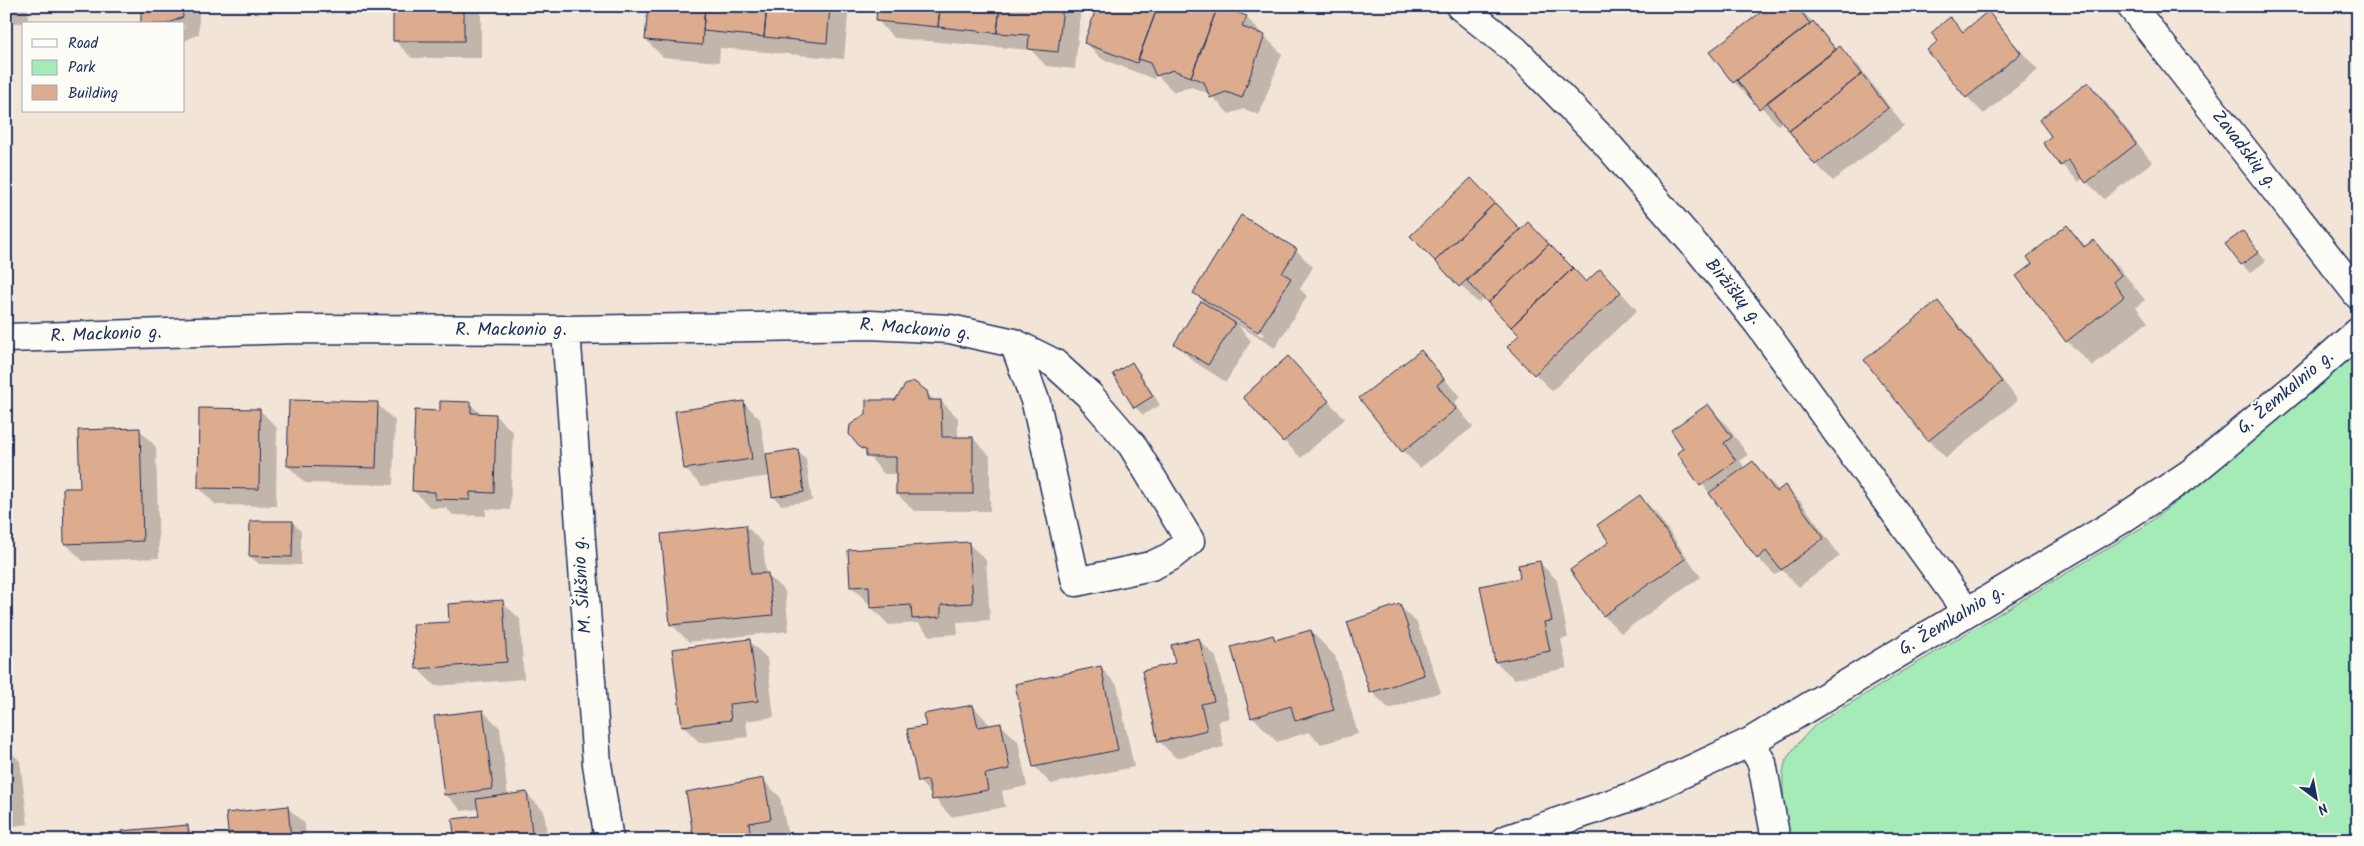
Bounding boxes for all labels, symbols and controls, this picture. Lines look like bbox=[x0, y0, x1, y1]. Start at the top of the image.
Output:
legend bbox=[22, 22, 185, 112]
text: Road bbox=[68, 32, 99, 56]
text: Park bbox=[68, 56, 96, 80]
text: Building bbox=[68, 82, 118, 106]
street label: Zavadskių g. bbox=[2204, 104, 2284, 196]
street label: Biržiškų g. bbox=[1697, 252, 1769, 332]
street label: R. Mackonio g. bbox=[858, 311, 972, 349]
street label: R. Mackonio g. bbox=[455, 316, 567, 345]
street label: R. Mackonio g. bbox=[50, 319, 162, 351]
street label: G. Žemkalnio g. bbox=[2231, 344, 2341, 442]
street label: M. Šikšnio g. bbox=[565, 535, 601, 635]
street label: G. Žemkalnio g. bbox=[1893, 578, 2011, 664]
north arrow bbox=[2292, 774, 2342, 824]
text: N bbox=[2313, 797, 2332, 820]

